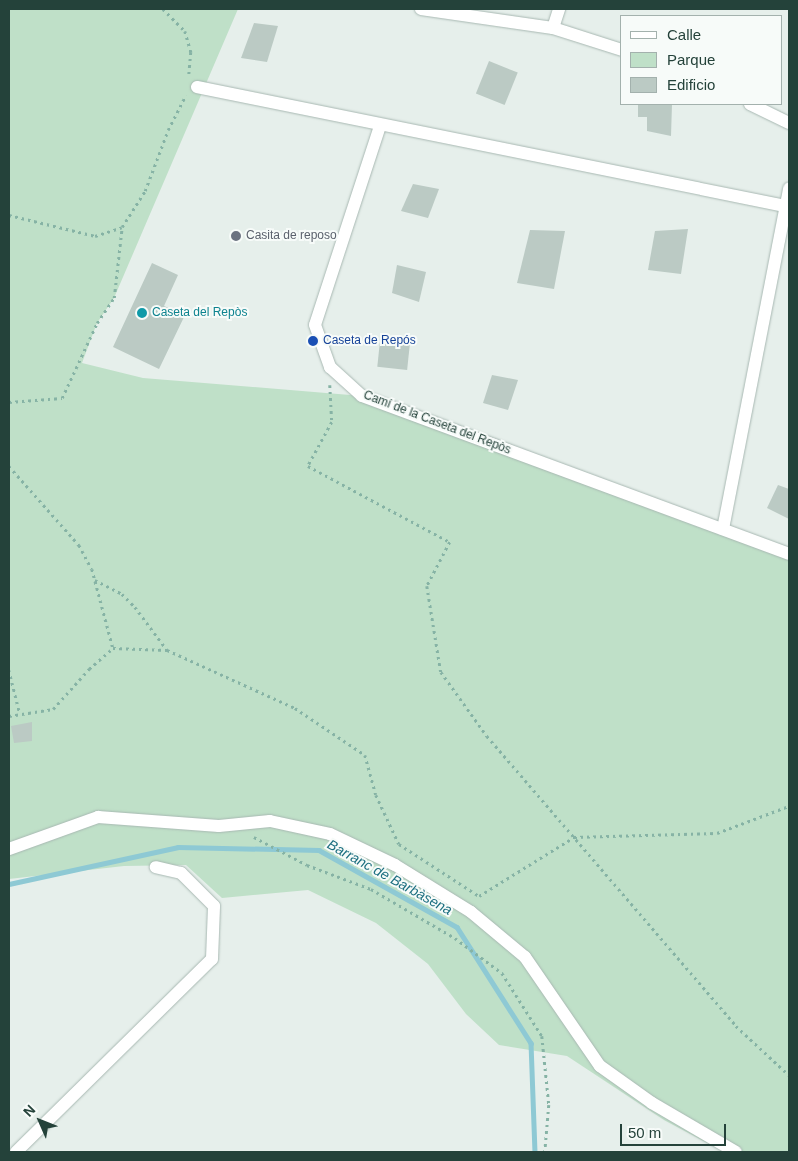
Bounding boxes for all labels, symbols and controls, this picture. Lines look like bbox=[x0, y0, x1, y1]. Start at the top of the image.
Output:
legend bbox=[620, 15, 783, 105]
text: Calle bbox=[667, 26, 701, 43]
text: Parque bbox=[667, 51, 715, 68]
text: Edificio bbox=[667, 76, 715, 93]
place label: Casita de reposo bbox=[246, 229, 337, 243]
marker: Casita de reposo bbox=[230, 230, 242, 242]
place label: Caseta del Repòs bbox=[152, 306, 247, 320]
marker: Caseta del Repòs bbox=[136, 307, 148, 319]
place label: Caseta de Repós bbox=[323, 334, 416, 348]
marker: Caseta de Repós bbox=[307, 335, 319, 347]
street label: Camí de la Caseta del Repòs bbox=[361, 388, 513, 458]
water label: Barranc de Barbàsena bbox=[325, 836, 455, 918]
north arrow bbox=[15, 1096, 65, 1146]
text: N bbox=[20, 1101, 38, 1120]
scale bar bbox=[623, 1114, 729, 1146]
text: 50 m bbox=[628, 1124, 661, 1141]

